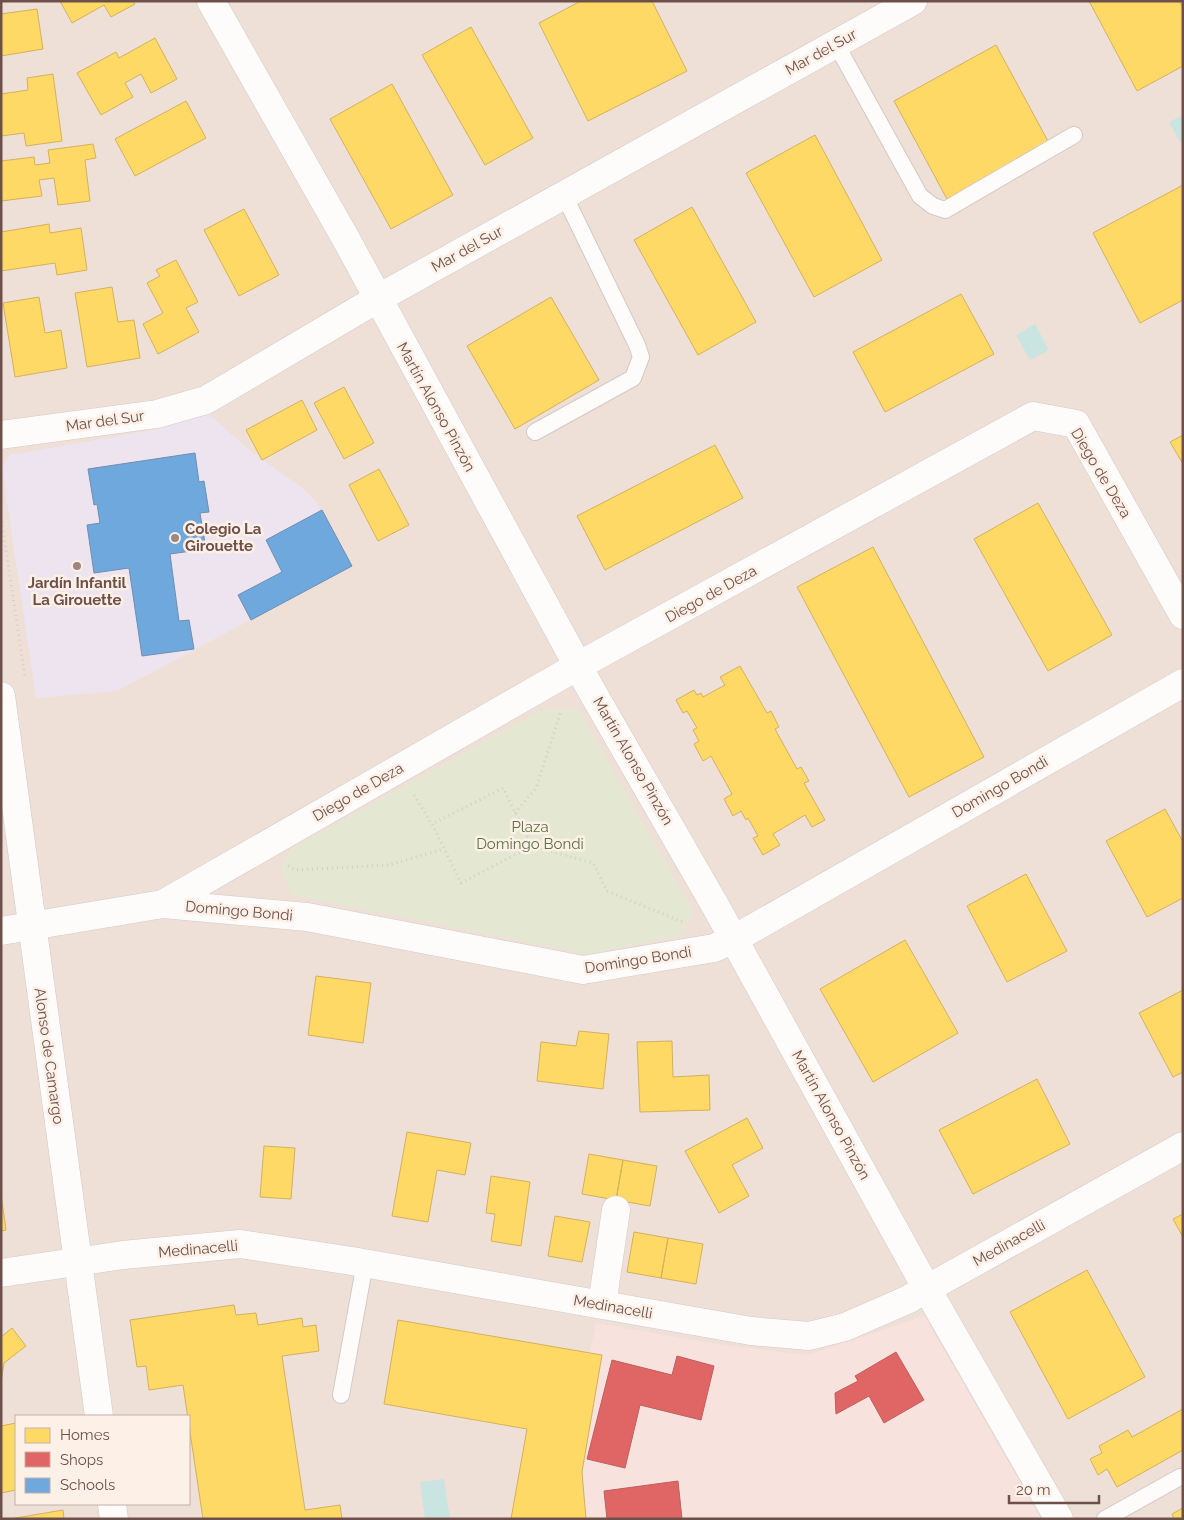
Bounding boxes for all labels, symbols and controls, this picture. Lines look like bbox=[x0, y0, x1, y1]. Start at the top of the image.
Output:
street label: Mar del Sur bbox=[782, 25, 860, 79]
street label: Mar del Sur bbox=[428, 222, 506, 276]
street label: Martín Alonso Pinzón bbox=[393, 339, 479, 475]
street label: Mar del Sur bbox=[65, 406, 146, 435]
street label: Diego de Deza bbox=[1067, 425, 1135, 521]
place label: Colegio La Girouette bbox=[185, 520, 262, 555]
marker: Colegio La Girouette bbox=[169, 532, 181, 544]
marker: Jardín Infantil La Girouette bbox=[71, 560, 83, 572]
street label: Diego de Deza bbox=[662, 561, 760, 627]
place label: Jardín Infantil La Girouette bbox=[28, 574, 126, 609]
street label: Martín Alonso Pinzón bbox=[589, 694, 677, 828]
street label: Domingo Bondi bbox=[949, 752, 1051, 822]
street label: Diego de Deza bbox=[309, 759, 407, 825]
park label: Plaza Domingo Bondi bbox=[476, 818, 584, 853]
street label: Domingo Bondi bbox=[185, 897, 293, 925]
street label: Domingo Bondi bbox=[583, 943, 693, 977]
street label: Alonso de Camargo bbox=[31, 987, 67, 1125]
street label: Martín Alonso Pinzón bbox=[788, 1047, 874, 1183]
street label: Medinacelli bbox=[970, 1216, 1048, 1270]
street label: Medinacelli bbox=[157, 1237, 239, 1261]
street label: Medinacelli bbox=[572, 1291, 654, 1323]
legend bbox=[15, 1415, 190, 1505]
text: Homes bbox=[60, 1426, 110, 1444]
text: Shops bbox=[60, 1451, 103, 1469]
scale bar bbox=[1009, 1472, 1099, 1504]
text: Schools bbox=[60, 1476, 115, 1494]
text: 20 m bbox=[1016, 1481, 1051, 1499]

